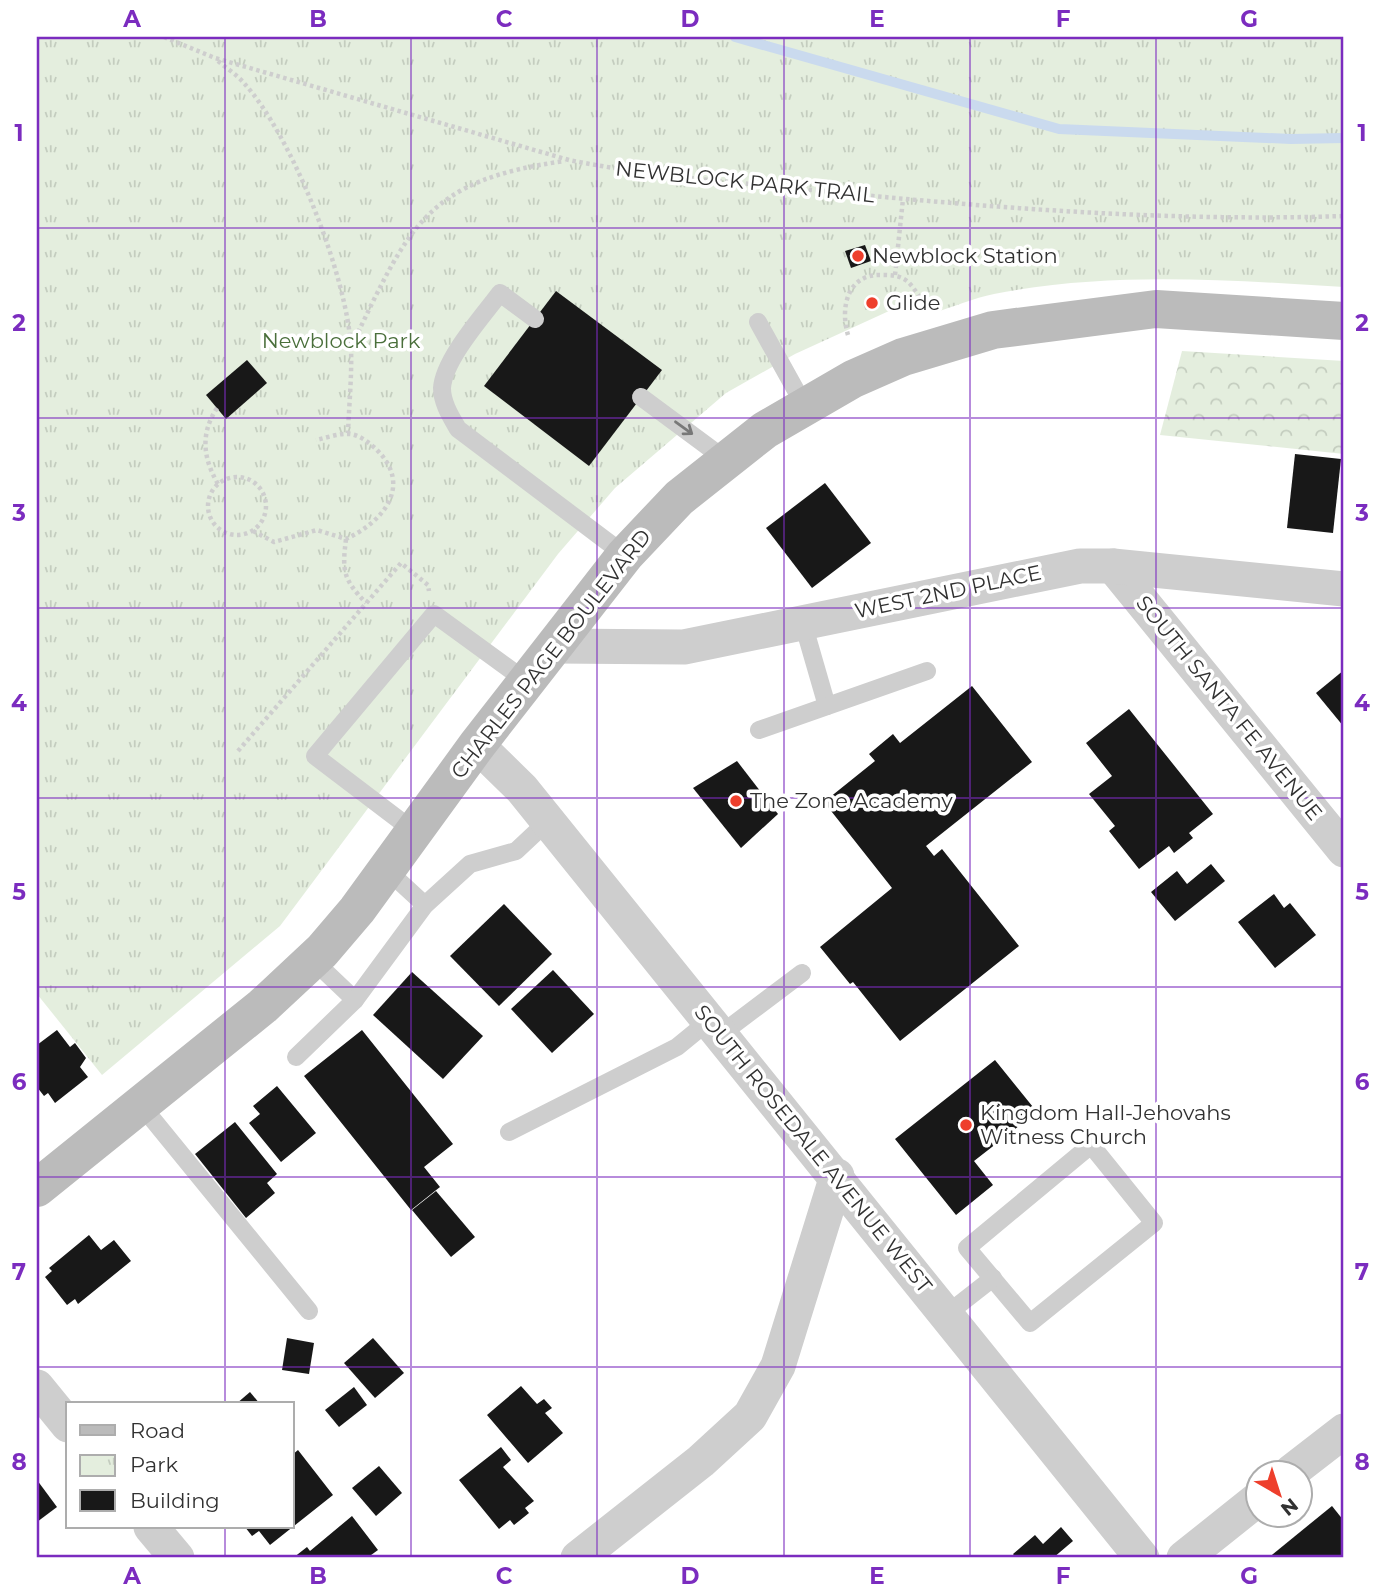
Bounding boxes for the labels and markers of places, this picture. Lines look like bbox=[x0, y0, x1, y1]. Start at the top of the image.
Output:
place label: Newblock Station bbox=[872, 243, 1058, 268]
marker: Newblock Station bbox=[850, 248, 866, 264]
place label: Glide bbox=[886, 290, 940, 315]
marker: Glide bbox=[864, 295, 880, 311]
place label: The Zone Academy bbox=[750, 788, 953, 813]
marker: The Zone Academy bbox=[728, 793, 744, 809]
place label: Kingdom Hall-Jehovahs Witness Church bbox=[980, 1100, 1231, 1149]
marker: Kingdom Hall-Jehovahs Witness Church bbox=[958, 1117, 974, 1133]

